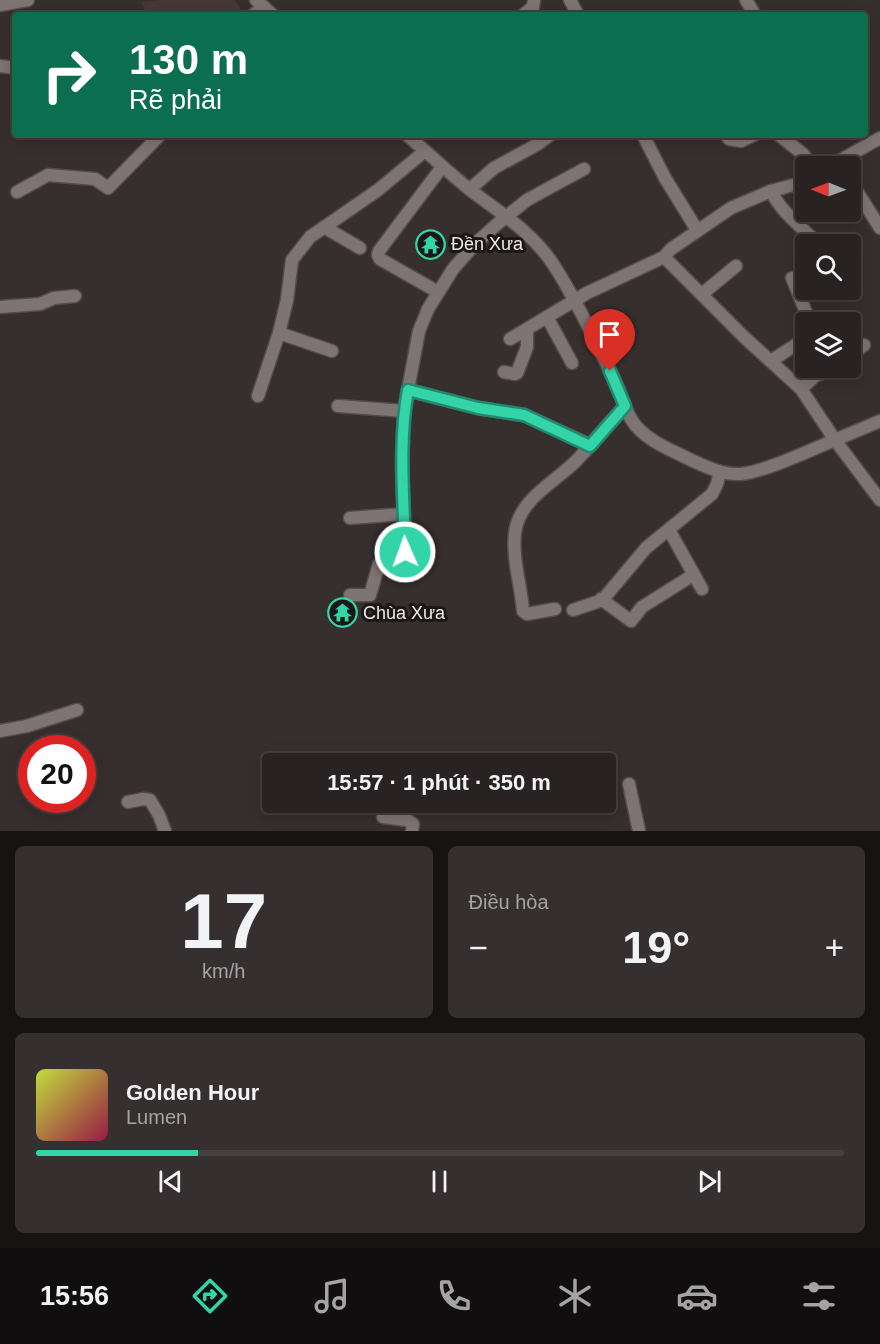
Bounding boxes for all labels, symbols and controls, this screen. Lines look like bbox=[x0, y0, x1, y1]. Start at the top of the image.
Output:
icon: right bbox=[30, 36, 108, 114]
text: 130 m bbox=[129, 36, 248, 83]
text: Rẽ phải bbox=[129, 85, 222, 115]
north arrow bbox=[795, 156, 861, 222]
map controls bbox=[795, 156, 861, 378]
temple icon: Đền Xưa bbox=[414, 228, 446, 260]
place label: Đền Xưa bbox=[451, 234, 524, 254]
button: search bbox=[795, 234, 861, 300]
pin bbox=[584, 309, 635, 371]
button: layers bbox=[795, 312, 861, 378]
icon: arrive bbox=[593, 318, 626, 351]
position arrow bbox=[373, 520, 437, 584]
temple icon: Chùa Xưa bbox=[326, 597, 358, 629]
place label: Chùa Xưa bbox=[363, 603, 446, 623]
speed limit sign: 20 bbox=[18, 735, 96, 813]
text: 15:57 · 1 phút · 350 m bbox=[327, 770, 551, 795]
text: 17 bbox=[180, 877, 267, 965]
text: Điều hòa bbox=[469, 891, 549, 913]
text: 19° bbox=[622, 922, 690, 973]
text: − bbox=[469, 929, 488, 966]
text: + bbox=[825, 929, 844, 966]
text: km/h bbox=[202, 960, 245, 982]
text: Golden Hour bbox=[126, 1080, 259, 1105]
text: Lumen bbox=[126, 1106, 187, 1128]
icon: previous bbox=[154, 1165, 187, 1198]
icon: pause bbox=[423, 1165, 456, 1198]
icon: next bbox=[693, 1165, 726, 1198]
icon: directions bbox=[189, 1275, 231, 1317]
icon: music bbox=[311, 1275, 353, 1317]
icon: phone bbox=[433, 1275, 475, 1317]
icon: climate bbox=[554, 1275, 596, 1317]
icon: car bbox=[676, 1275, 718, 1317]
icon: filters bbox=[798, 1275, 840, 1317]
text: 15:56 bbox=[40, 1281, 109, 1311]

